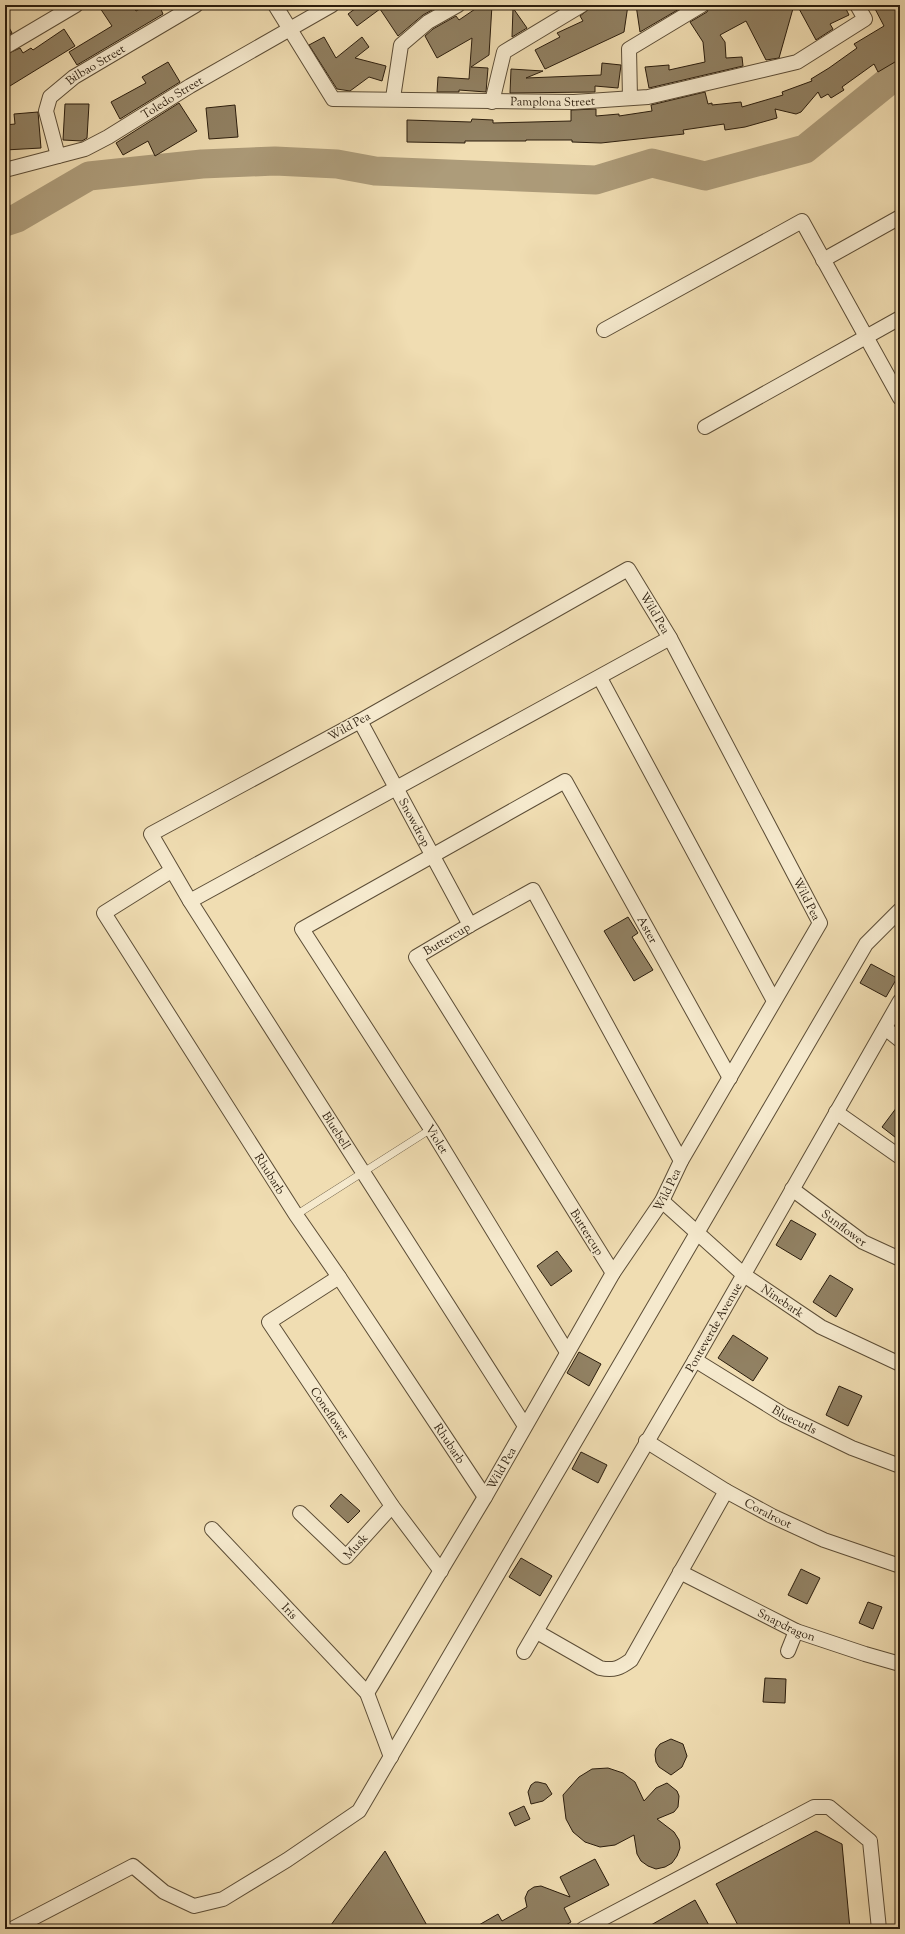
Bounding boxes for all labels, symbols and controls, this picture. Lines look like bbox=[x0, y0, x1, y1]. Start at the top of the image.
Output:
street label: Bilbao Street bbox=[62, 41, 129, 90]
street label: Toledo Street bbox=[138, 72, 207, 124]
street label: Pamplona Street bbox=[510, 93, 595, 112]
street label: Wild Pea bbox=[635, 589, 674, 638]
street label: Wild Pea bbox=[325, 708, 374, 746]
street label: Snowdrop bbox=[393, 795, 434, 851]
street label: Wild Pea bbox=[788, 875, 825, 924]
street label: Aster bbox=[632, 913, 662, 947]
street label: Buttercup bbox=[420, 919, 474, 961]
street label: Bluebell bbox=[317, 1108, 355, 1154]
street label: Violet bbox=[420, 1121, 452, 1158]
street label: Rhubarb bbox=[249, 1150, 289, 1199]
street label: Wild Pea bbox=[649, 1165, 686, 1216]
street label: Buttercup bbox=[565, 1206, 608, 1260]
street label: Sunflower bbox=[817, 1206, 869, 1252]
street label: Ponteverde Avenue bbox=[682, 1279, 747, 1376]
street label: Ninebark bbox=[757, 1281, 807, 1323]
street label: Coneflower bbox=[305, 1384, 354, 1444]
street label: Bluecurls bbox=[768, 1402, 820, 1440]
street label: Rhubarb bbox=[429, 1420, 469, 1468]
street label: Wild Pea bbox=[483, 1444, 522, 1493]
street label: Coralroot bbox=[741, 1495, 794, 1534]
street label: Musk bbox=[340, 1530, 373, 1564]
street label: Iris bbox=[277, 1600, 301, 1624]
street label: Snapdragon bbox=[754, 1605, 818, 1647]

